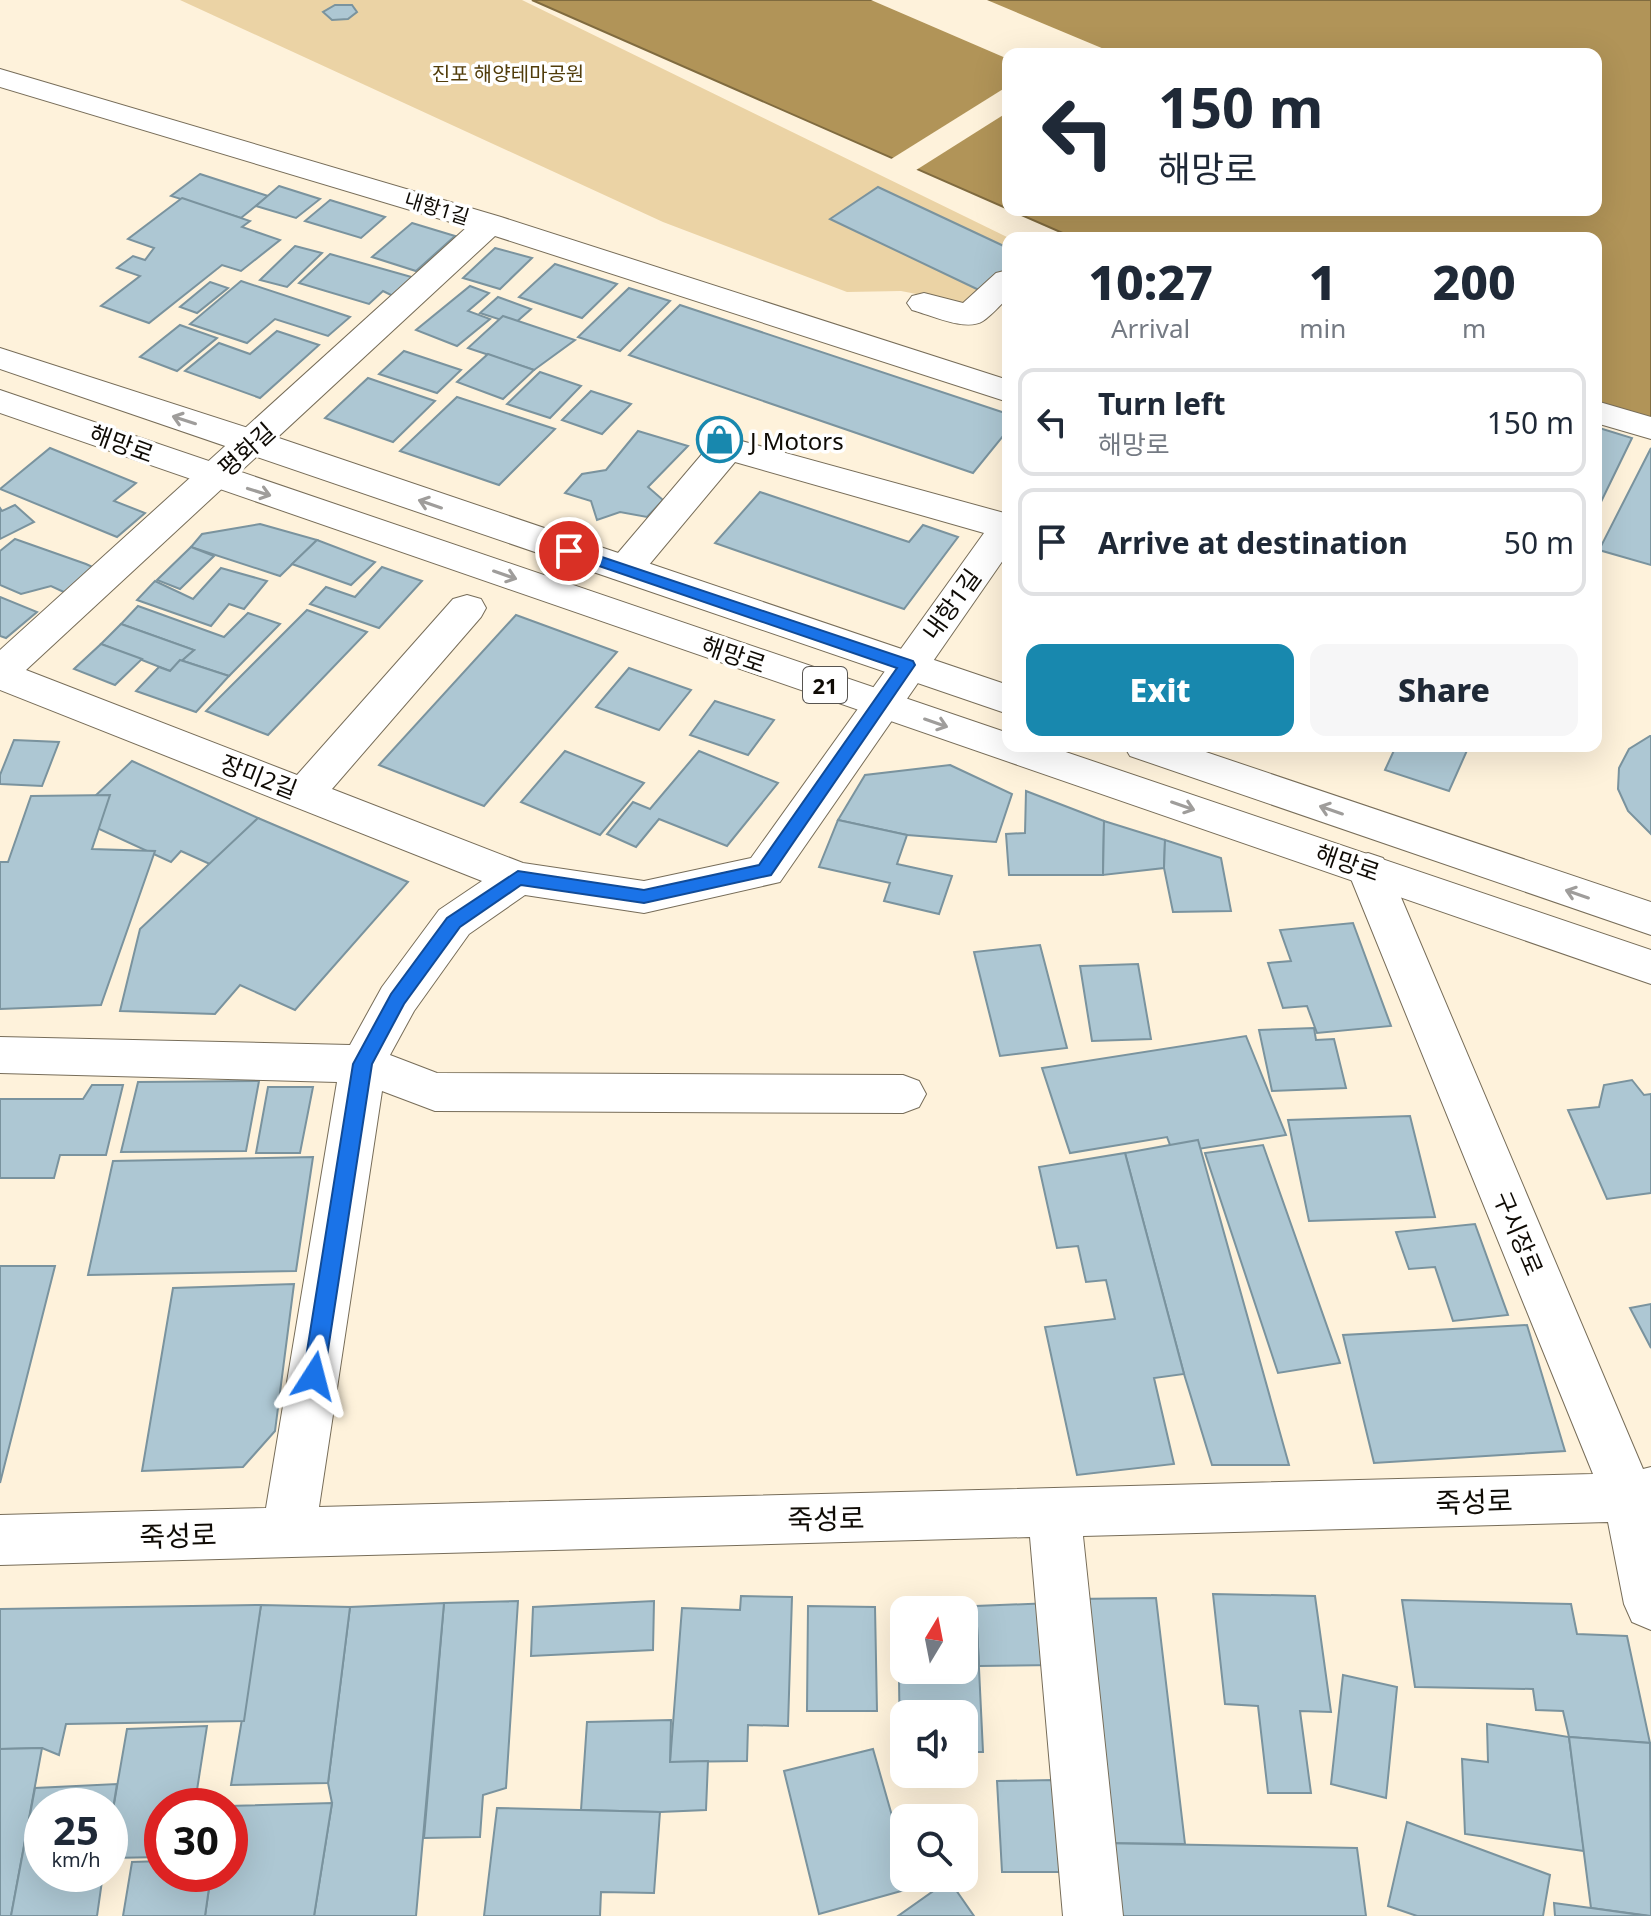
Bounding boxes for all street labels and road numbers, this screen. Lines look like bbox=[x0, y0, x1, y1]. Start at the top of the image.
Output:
street label: 내항1길 bbox=[401, 185, 473, 231]
street label: 평화길 bbox=[210, 415, 282, 483]
street label: 해망로 bbox=[85, 416, 159, 470]
street label: 내항1길 bbox=[914, 562, 988, 646]
street label: 해망로 bbox=[697, 628, 771, 680]
road number: 21 bbox=[803, 667, 847, 703]
street label: 장미2길 bbox=[216, 746, 302, 806]
street label: 해망로 bbox=[1311, 836, 1385, 888]
street label: 구시장로 bbox=[1487, 1186, 1551, 1280]
street label: 죽성로 bbox=[1435, 1481, 1513, 1521]
street label: 죽성로 bbox=[787, 1498, 865, 1538]
street label: 죽성로 bbox=[139, 1515, 217, 1555]

